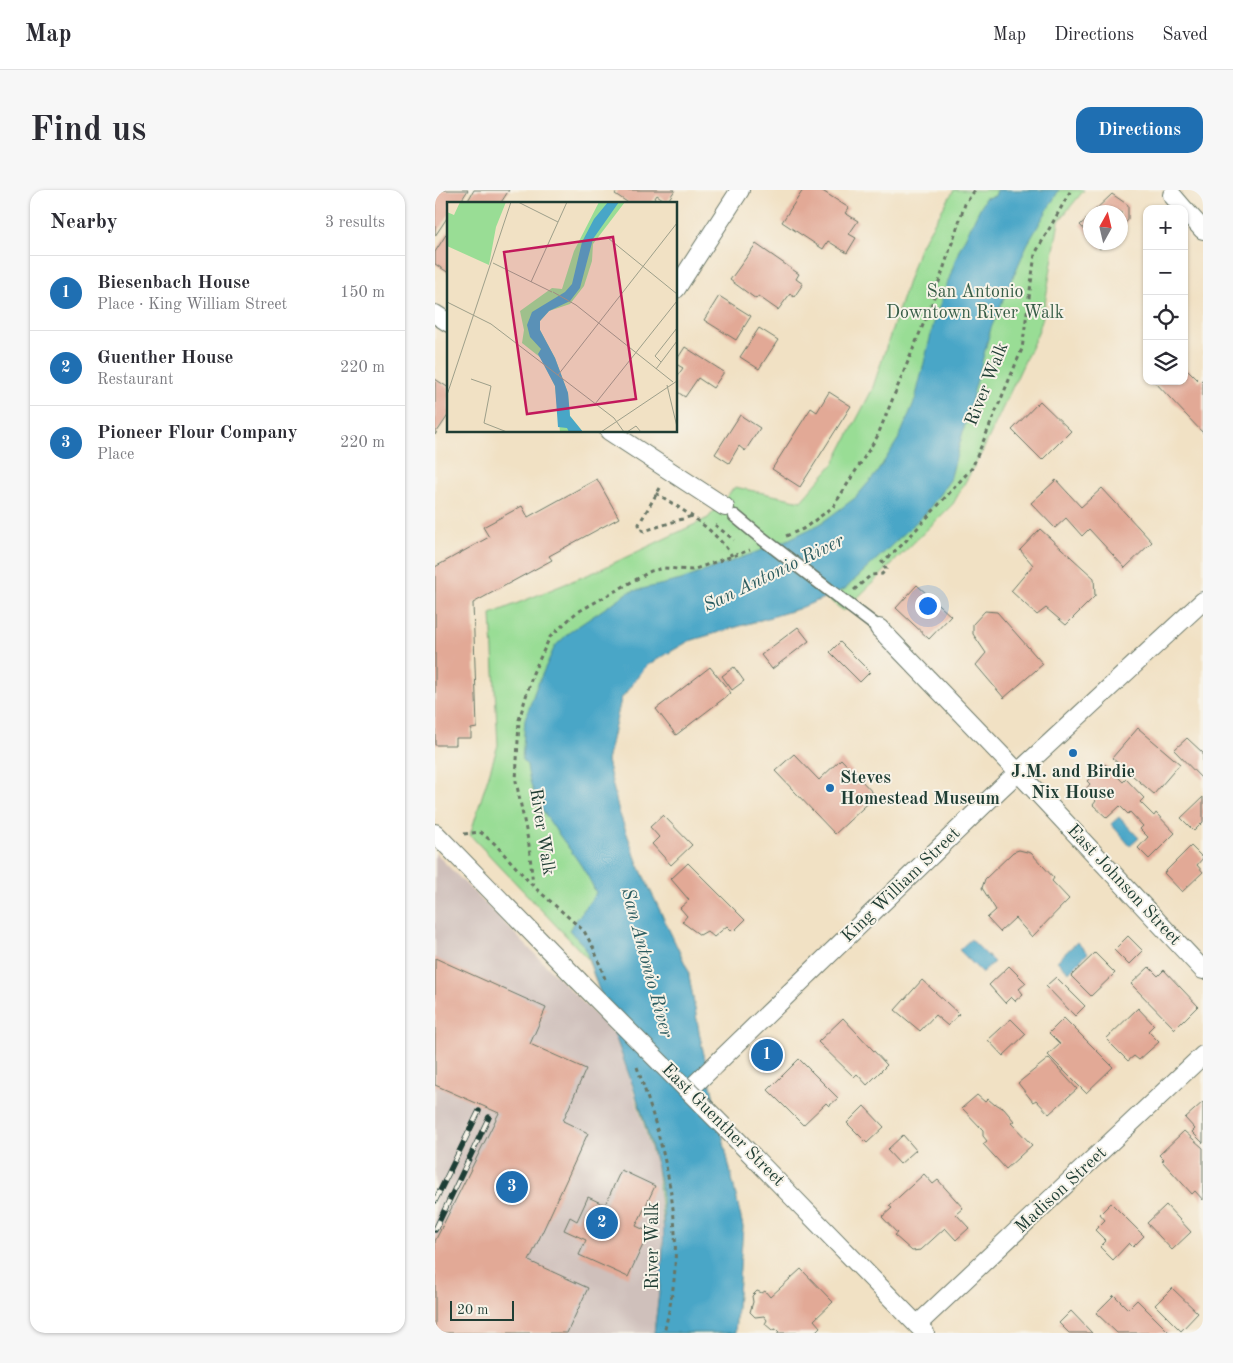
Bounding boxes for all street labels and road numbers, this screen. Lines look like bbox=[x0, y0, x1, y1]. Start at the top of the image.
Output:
street label: River Walk bbox=[962, 340, 1012, 428]
street label: River Walk bbox=[526, 787, 558, 877]
street label: East Johnson Street bbox=[1064, 821, 1184, 949]
street label: King William Street bbox=[838, 824, 964, 946]
street label: East Guenther Street bbox=[658, 1060, 788, 1190]
street label: Madison Street bbox=[1012, 1143, 1110, 1237]
street label: River Walk bbox=[644, 1202, 662, 1290]

